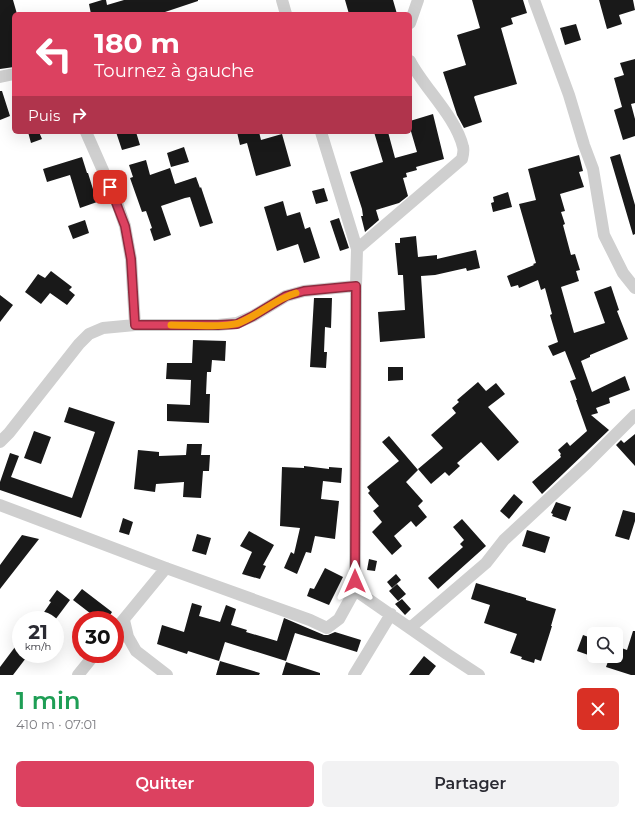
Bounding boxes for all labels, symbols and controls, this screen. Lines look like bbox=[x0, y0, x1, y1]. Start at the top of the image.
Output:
text: 180 m bbox=[94, 26, 180, 60]
icon: left bbox=[28, 28, 80, 80]
text: Tournez à gauche bbox=[94, 60, 254, 82]
icon: right bbox=[68, 104, 90, 126]
text: Puis bbox=[28, 106, 60, 125]
pin bbox=[93, 170, 127, 204]
icon: arrive bbox=[99, 176, 121, 198]
position arrow bbox=[334, 560, 376, 602]
speed limit sign: 30 bbox=[72, 611, 124, 663]
text: 21 bbox=[28, 620, 48, 644]
map controls bbox=[587, 627, 623, 663]
button: search bbox=[587, 627, 623, 663]
text: km/h bbox=[25, 640, 51, 653]
text: 1 min bbox=[16, 686, 80, 715]
button: close bbox=[577, 688, 619, 730]
text: 410 m · 07:01 bbox=[16, 716, 97, 732]
button: Quitter bbox=[16, 761, 314, 807]
button: Partager bbox=[322, 761, 619, 807]

